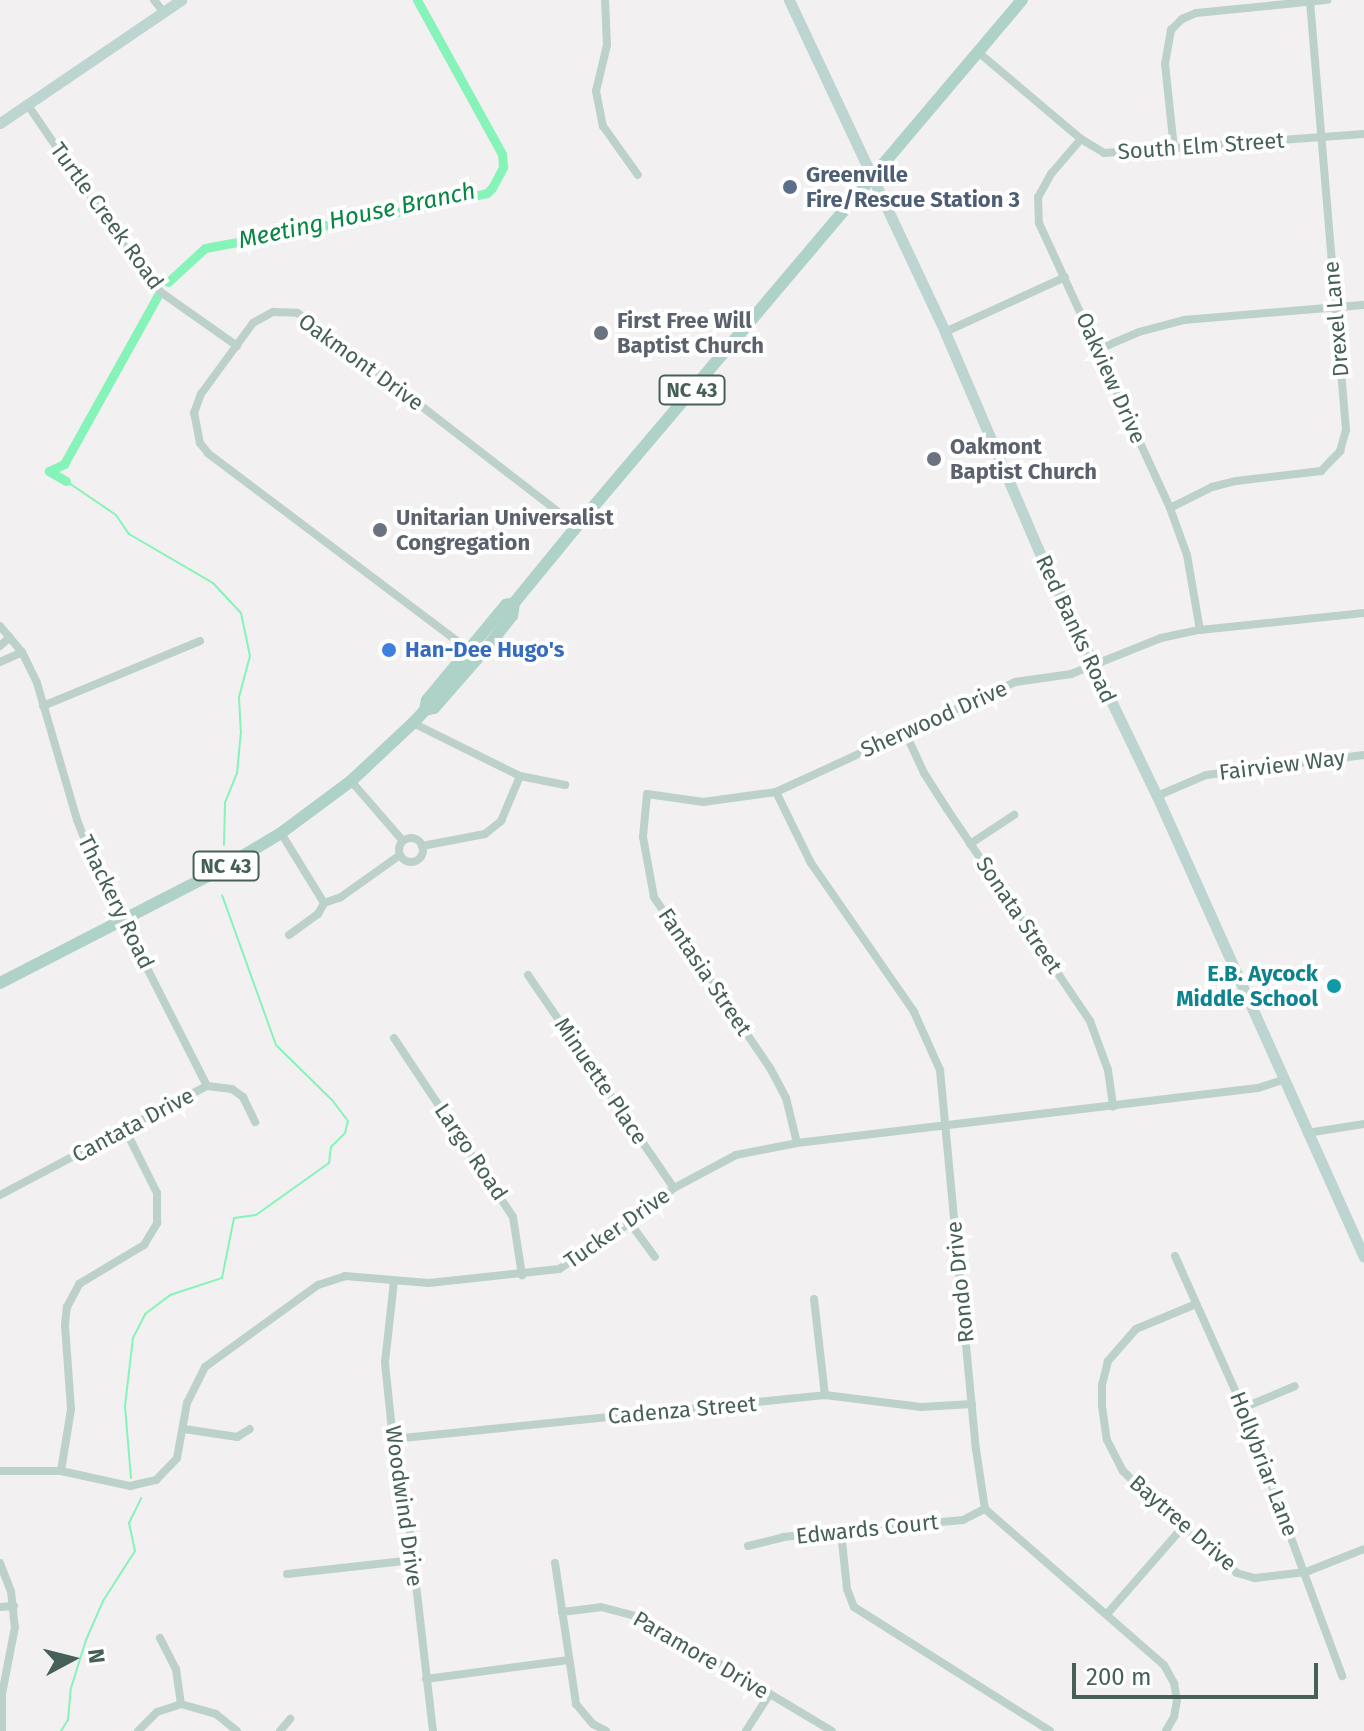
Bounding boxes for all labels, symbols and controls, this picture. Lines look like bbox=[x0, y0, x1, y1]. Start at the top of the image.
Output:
street label: South Elm Street bbox=[1117, 127, 1285, 165]
street label: Turtle Creek Road bbox=[45, 137, 169, 295]
place label: Greenville Fire/Rescue Station 3 bbox=[806, 161, 1020, 212]
water label: Meeting House Branch bbox=[236, 177, 478, 255]
marker: Greenville Fire/Rescue Station 3 bbox=[781, 178, 799, 196]
street label: Drexel Lane bbox=[1318, 260, 1354, 378]
place label: First Free Will Baptist Church bbox=[617, 307, 764, 358]
street label: Oakmont Drive bbox=[293, 308, 429, 416]
street label: Oakview Drive bbox=[1070, 308, 1152, 448]
marker: First Free Will Baptist Church bbox=[592, 324, 610, 342]
road number: NC 43 bbox=[658, 374, 726, 406]
place label: Oakmont Baptist Church bbox=[950, 433, 1097, 484]
marker: Oakmont Baptist Church bbox=[925, 450, 943, 468]
place label: Unitarian Universalist Congregation bbox=[396, 504, 614, 556]
marker: Unitarian Universalist Congregation bbox=[371, 521, 389, 539]
street label: Red Banks Road bbox=[1030, 551, 1122, 707]
place label: Han-Dee Hugo's bbox=[405, 637, 564, 663]
marker: Han-Dee Hugo's bbox=[380, 641, 398, 659]
street label: Sherwood Drive bbox=[857, 675, 1011, 763]
street label: Fairview Way bbox=[1217, 744, 1347, 786]
street label: Thackery Road bbox=[72, 831, 160, 973]
road number: NC 43 bbox=[192, 850, 260, 882]
street label: Sonata Street bbox=[970, 852, 1068, 978]
street label: Fantasia Street bbox=[653, 903, 757, 1041]
place label: E.B. Aycock Middle School bbox=[1176, 960, 1318, 1012]
marker: E.B. Aycock Middle School bbox=[1325, 977, 1343, 995]
street label: Minuette Place bbox=[549, 1013, 653, 1149]
street label: Cantata Drive bbox=[68, 1082, 198, 1168]
street label: Largo Road bbox=[429, 1098, 513, 1206]
street label: Tucker Drive bbox=[559, 1182, 675, 1274]
street label: Rondo Drive bbox=[940, 1220, 980, 1344]
street label: Hollybriar Lane bbox=[1224, 1388, 1304, 1540]
street label: Cadenza Street bbox=[607, 1390, 757, 1430]
street label: Woodwind Drive bbox=[380, 1424, 428, 1588]
street label: Baytree Drive bbox=[1124, 1469, 1242, 1577]
street label: Edwards Court bbox=[795, 1508, 939, 1550]
street label: Paramore Drive bbox=[629, 1606, 773, 1704]
north arrow bbox=[32, 1619, 112, 1699]
text: N bbox=[82, 1647, 111, 1665]
scale bar bbox=[1076, 1647, 1322, 1697]
text: 200 m bbox=[1086, 1663, 1152, 1691]

